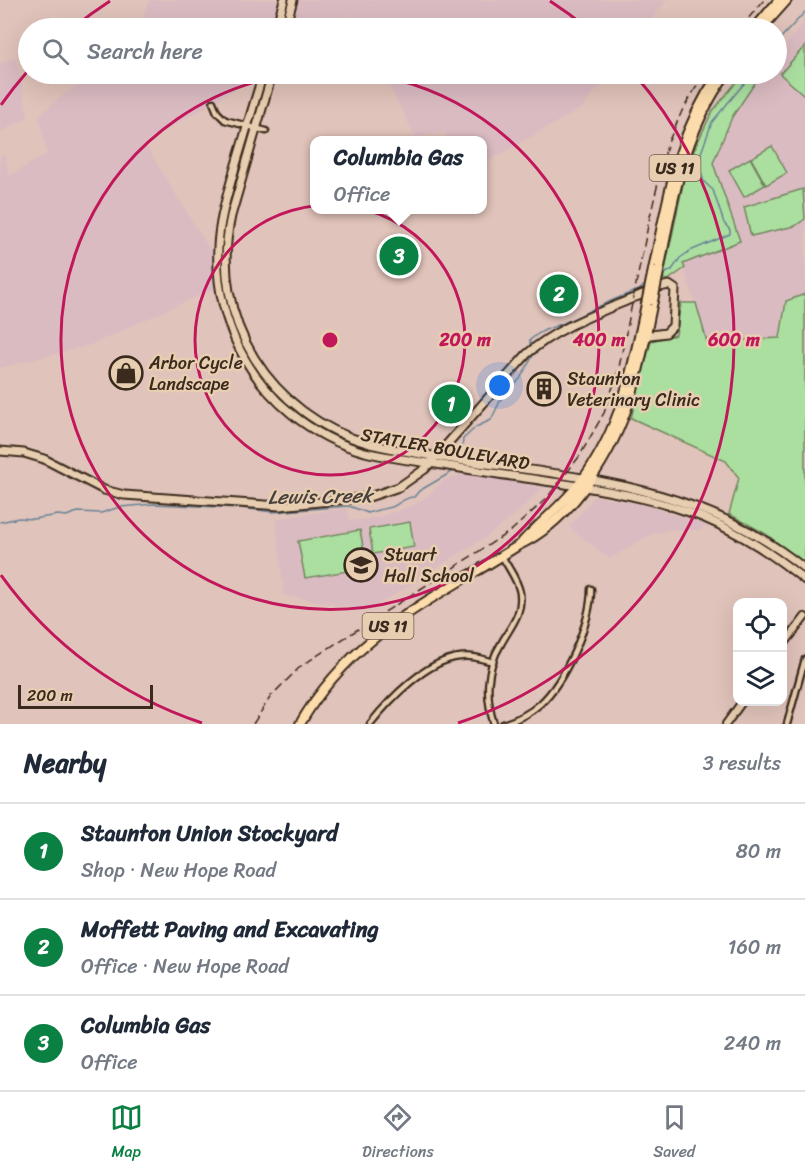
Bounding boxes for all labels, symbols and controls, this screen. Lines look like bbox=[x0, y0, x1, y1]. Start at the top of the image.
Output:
search box bbox=[18, 18, 787, 84]
text: Search here bbox=[87, 32, 203, 71]
icon: search bbox=[39, 35, 72, 68]
popup bbox=[310, 136, 487, 214]
text: Columbia Gas bbox=[334, 138, 463, 177]
road number: US 11 bbox=[650, 155, 700, 181]
text: Office bbox=[334, 177, 390, 212]
pin: 3 bbox=[380, 234, 418, 278]
pin: 2 bbox=[540, 272, 578, 316]
text: 200 m bbox=[438, 324, 491, 356]
text: 400 m bbox=[572, 324, 625, 356]
text: 600 m bbox=[707, 324, 760, 356]
centre of rings bbox=[320, 330, 340, 350]
place label: Arbor Cycle Landscape bbox=[148, 347, 243, 400]
shop icon: Arbor Cycle Landscape bbox=[108, 355, 144, 391]
place label: Staunton Veterinary Clinic bbox=[567, 363, 700, 416]
your location bbox=[485, 371, 514, 400]
building icon: Staunton Veterinary Clinic bbox=[526, 371, 562, 407]
pin: 1 bbox=[432, 382, 470, 426]
street label: STATLER BOULEVARD bbox=[358, 418, 532, 480]
water label: Lewis Creek bbox=[267, 478, 375, 515]
place label: Stuart Hall School bbox=[384, 539, 475, 592]
school or university icon: Stuart Hall School bbox=[343, 547, 379, 583]
map controls bbox=[733, 598, 787, 706]
button: locate bbox=[733, 598, 787, 652]
road number: US 11 bbox=[362, 613, 414, 639]
button: layers bbox=[733, 652, 787, 706]
text: 200 m bbox=[27, 681, 73, 710]
scale bar bbox=[18, 682, 153, 710]
text: Nearby bbox=[24, 740, 106, 786]
text: 3 results bbox=[703, 746, 781, 781]
text: Staunton Union Stockyard bbox=[81, 814, 338, 853]
text: 1 bbox=[39, 834, 48, 869]
text: 80 m bbox=[736, 834, 781, 869]
text: Shop · New Hope Road bbox=[81, 853, 276, 888]
text: Moffett Paving and Excavating bbox=[81, 910, 379, 949]
text: 2 bbox=[38, 930, 49, 965]
text: 160 m bbox=[728, 930, 781, 965]
text: Office · New Hope Road bbox=[81, 949, 289, 984]
text: Columbia Gas bbox=[81, 1006, 210, 1045]
text: 3 bbox=[38, 1026, 49, 1061]
text: 240 m bbox=[724, 1026, 781, 1061]
text: Office bbox=[81, 1045, 137, 1080]
tab: Map bbox=[110, 1101, 143, 1166]
tab: Directions bbox=[362, 1101, 434, 1166]
tab: Saved bbox=[653, 1101, 695, 1166]

